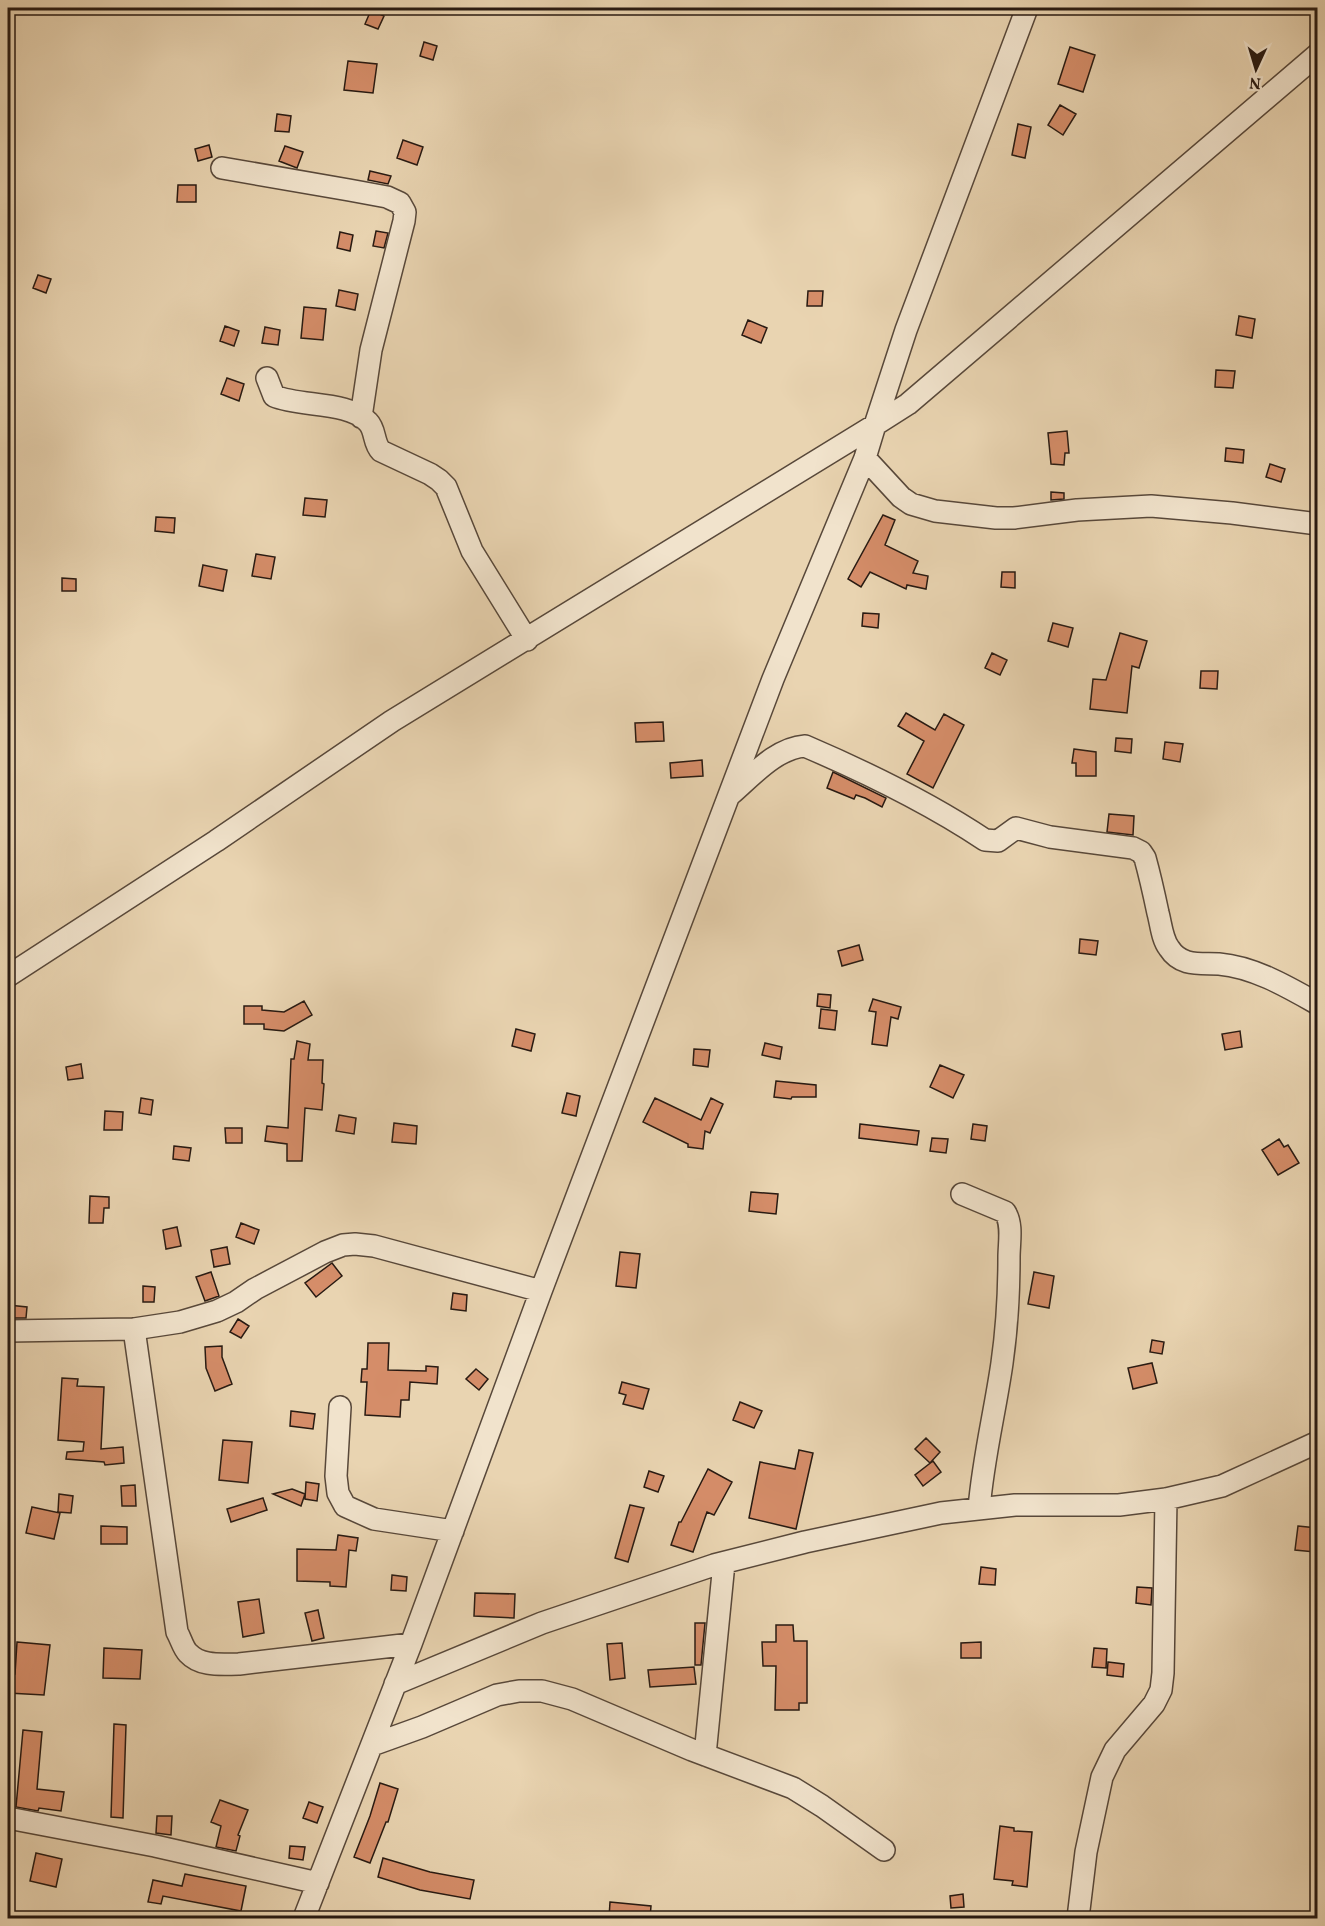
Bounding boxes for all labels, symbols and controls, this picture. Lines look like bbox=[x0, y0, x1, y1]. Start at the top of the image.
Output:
north arrow bbox=[1226, 39, 1286, 99]
text: N bbox=[1248, 71, 1262, 93]

